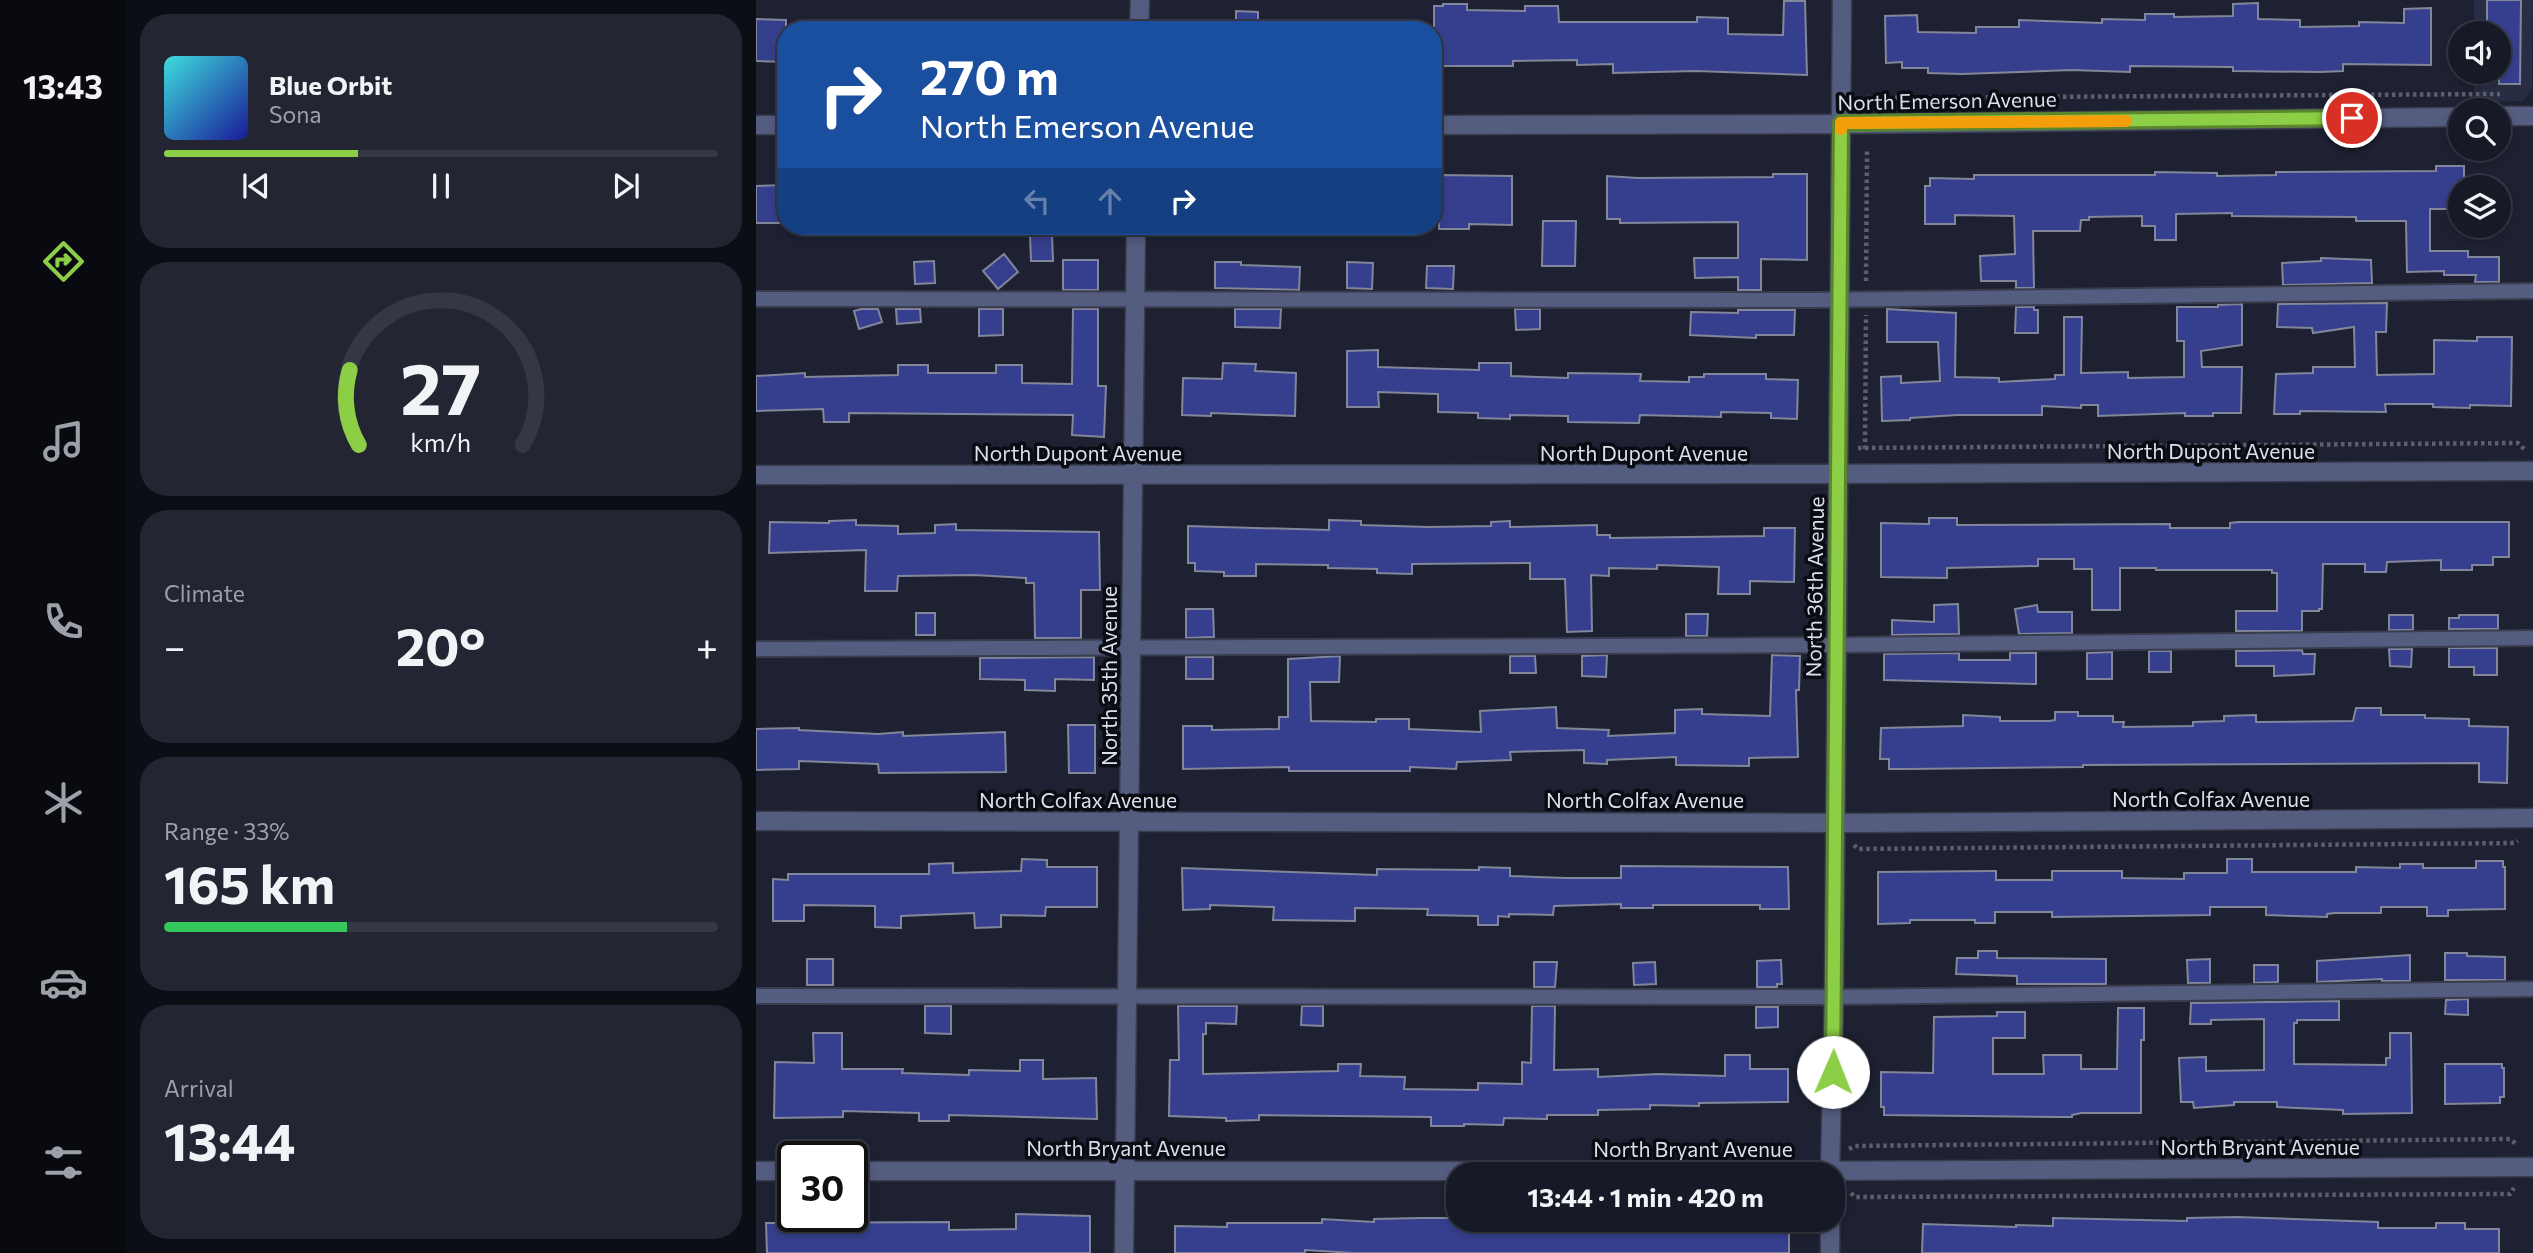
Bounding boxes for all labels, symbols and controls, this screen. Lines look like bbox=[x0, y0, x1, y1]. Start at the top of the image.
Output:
map controls bbox=[2448, 21, 2511, 238]
button: sound bbox=[2448, 21, 2511, 84]
text: 270 m bbox=[920, 45, 1059, 105]
icon: right bbox=[805, 49, 896, 140]
text: 13:43 bbox=[23, 66, 103, 106]
text: Blue Orbit bbox=[269, 69, 392, 100]
street label: North Emerson Avenue bbox=[1837, 86, 2057, 114]
pin bbox=[2322, 88, 2382, 148]
button: search bbox=[2448, 98, 2511, 161]
icon: arrive bbox=[2333, 99, 2371, 137]
text: Sona bbox=[269, 100, 321, 128]
text: North Emerson Avenue bbox=[920, 105, 1254, 145]
icon: previous bbox=[237, 167, 275, 205]
icon: pause bbox=[422, 167, 460, 205]
icon: next bbox=[607, 167, 645, 205]
button: layers bbox=[2448, 175, 2511, 238]
icon: left bbox=[1018, 182, 1056, 220]
icon: ahead bbox=[1091, 182, 1129, 220]
icon: right bbox=[1164, 182, 1202, 220]
icon: directions bbox=[39, 237, 88, 286]
text: 27 bbox=[401, 341, 481, 430]
icon: music bbox=[39, 417, 88, 466]
text: km/h bbox=[411, 426, 471, 456]
street label: North Dupont Avenue bbox=[2107, 438, 2315, 463]
street label: North Dupont Avenue bbox=[974, 440, 1182, 465]
street label: North Dupont Avenue bbox=[1540, 440, 1748, 465]
street label: North 36th Avenue bbox=[1800, 496, 1828, 678]
text: Climate bbox=[164, 579, 245, 607]
street label: North 35th Avenue bbox=[1096, 586, 1121, 766]
icon: phone bbox=[39, 597, 88, 646]
text: 20° bbox=[396, 613, 486, 677]
text: − bbox=[164, 622, 186, 669]
text: + bbox=[696, 622, 718, 669]
icon: climate bbox=[39, 778, 88, 827]
street label: North Colfax Avenue bbox=[2112, 786, 2310, 811]
street label: North Colfax Avenue bbox=[979, 787, 1177, 812]
street label: North Colfax Avenue bbox=[1546, 787, 1744, 812]
text: Range · 33% bbox=[164, 817, 290, 845]
text: 165 km bbox=[164, 851, 335, 915]
icon: car bbox=[39, 958, 88, 1007]
position arrow bbox=[1796, 1035, 1870, 1109]
text: Arrival bbox=[164, 1074, 234, 1102]
text: 13:44 bbox=[164, 1108, 295, 1172]
street label: North Bryant Avenue bbox=[2160, 1134, 2360, 1159]
street label: North Bryant Avenue bbox=[1026, 1135, 1226, 1160]
street label: North Bryant Avenue bbox=[1593, 1136, 1793, 1161]
icon: filters bbox=[39, 1138, 88, 1187]
speed limit sign: 30 bbox=[777, 1141, 868, 1232]
text: 13:44 · 1 min · 420 m bbox=[1527, 1181, 1764, 1212]

